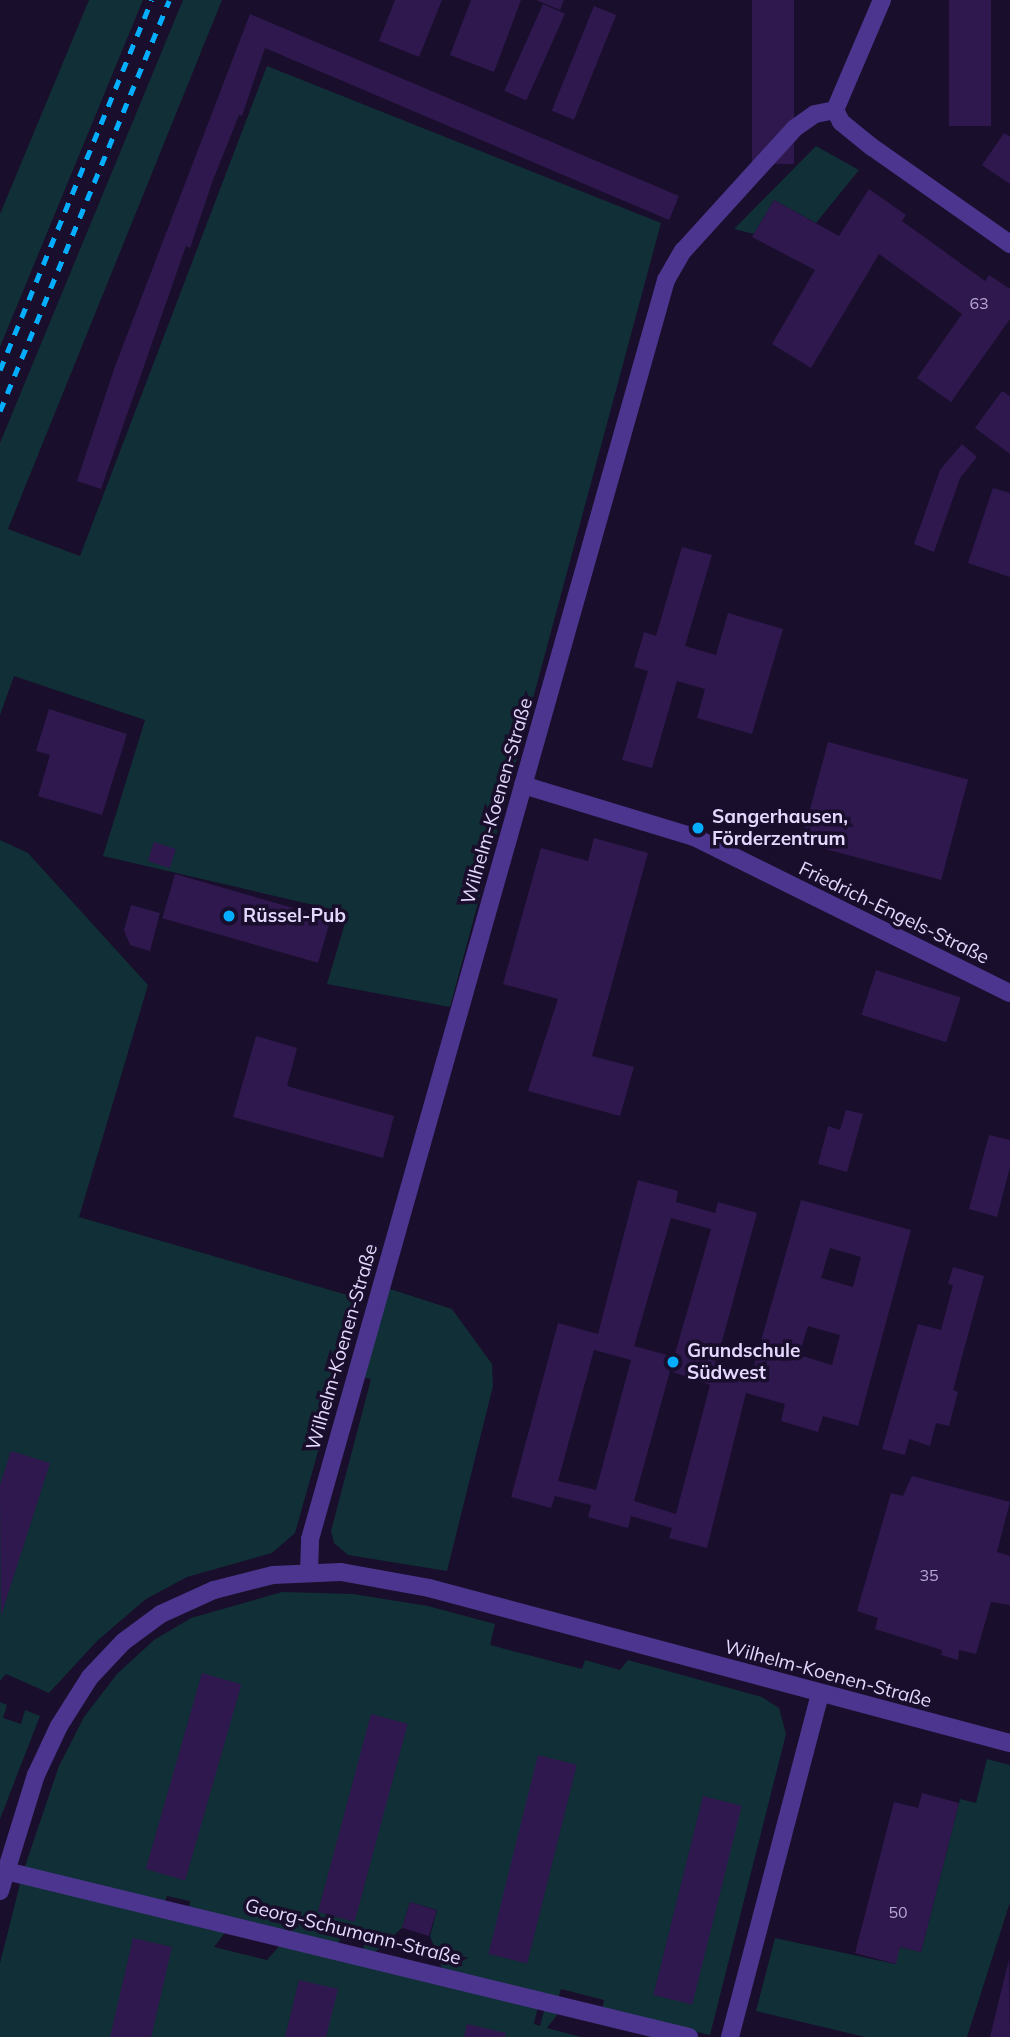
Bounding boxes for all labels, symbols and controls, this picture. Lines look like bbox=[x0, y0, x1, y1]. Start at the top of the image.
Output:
house number: 63 bbox=[969, 293, 989, 313]
street label: Wilhelm-Koenen-Straße bbox=[457, 695, 537, 907]
place label: Sangerhausen, Förderzentrum bbox=[712, 806, 848, 850]
marker: Sangerhausen, Förderzentrum bbox=[690, 820, 706, 836]
street label: Friedrich-Engels-Straße bbox=[795, 857, 993, 969]
place label: Rüssel-Pub bbox=[243, 905, 346, 927]
marker: Rüssel-Pub bbox=[221, 908, 237, 924]
street label: Wilhelm-Koenen-Straße bbox=[302, 1241, 382, 1453]
place label: Grundschule Südwest bbox=[687, 1340, 800, 1384]
marker: Grundschule Südwest bbox=[665, 1354, 681, 1370]
house number: 35 bbox=[919, 1565, 939, 1585]
street label: Wilhelm-Koenen-Straße bbox=[722, 1635, 934, 1713]
street label: Georg-Schumann-Straße bbox=[243, 1894, 463, 1970]
house number: 50 bbox=[888, 1902, 908, 1922]

